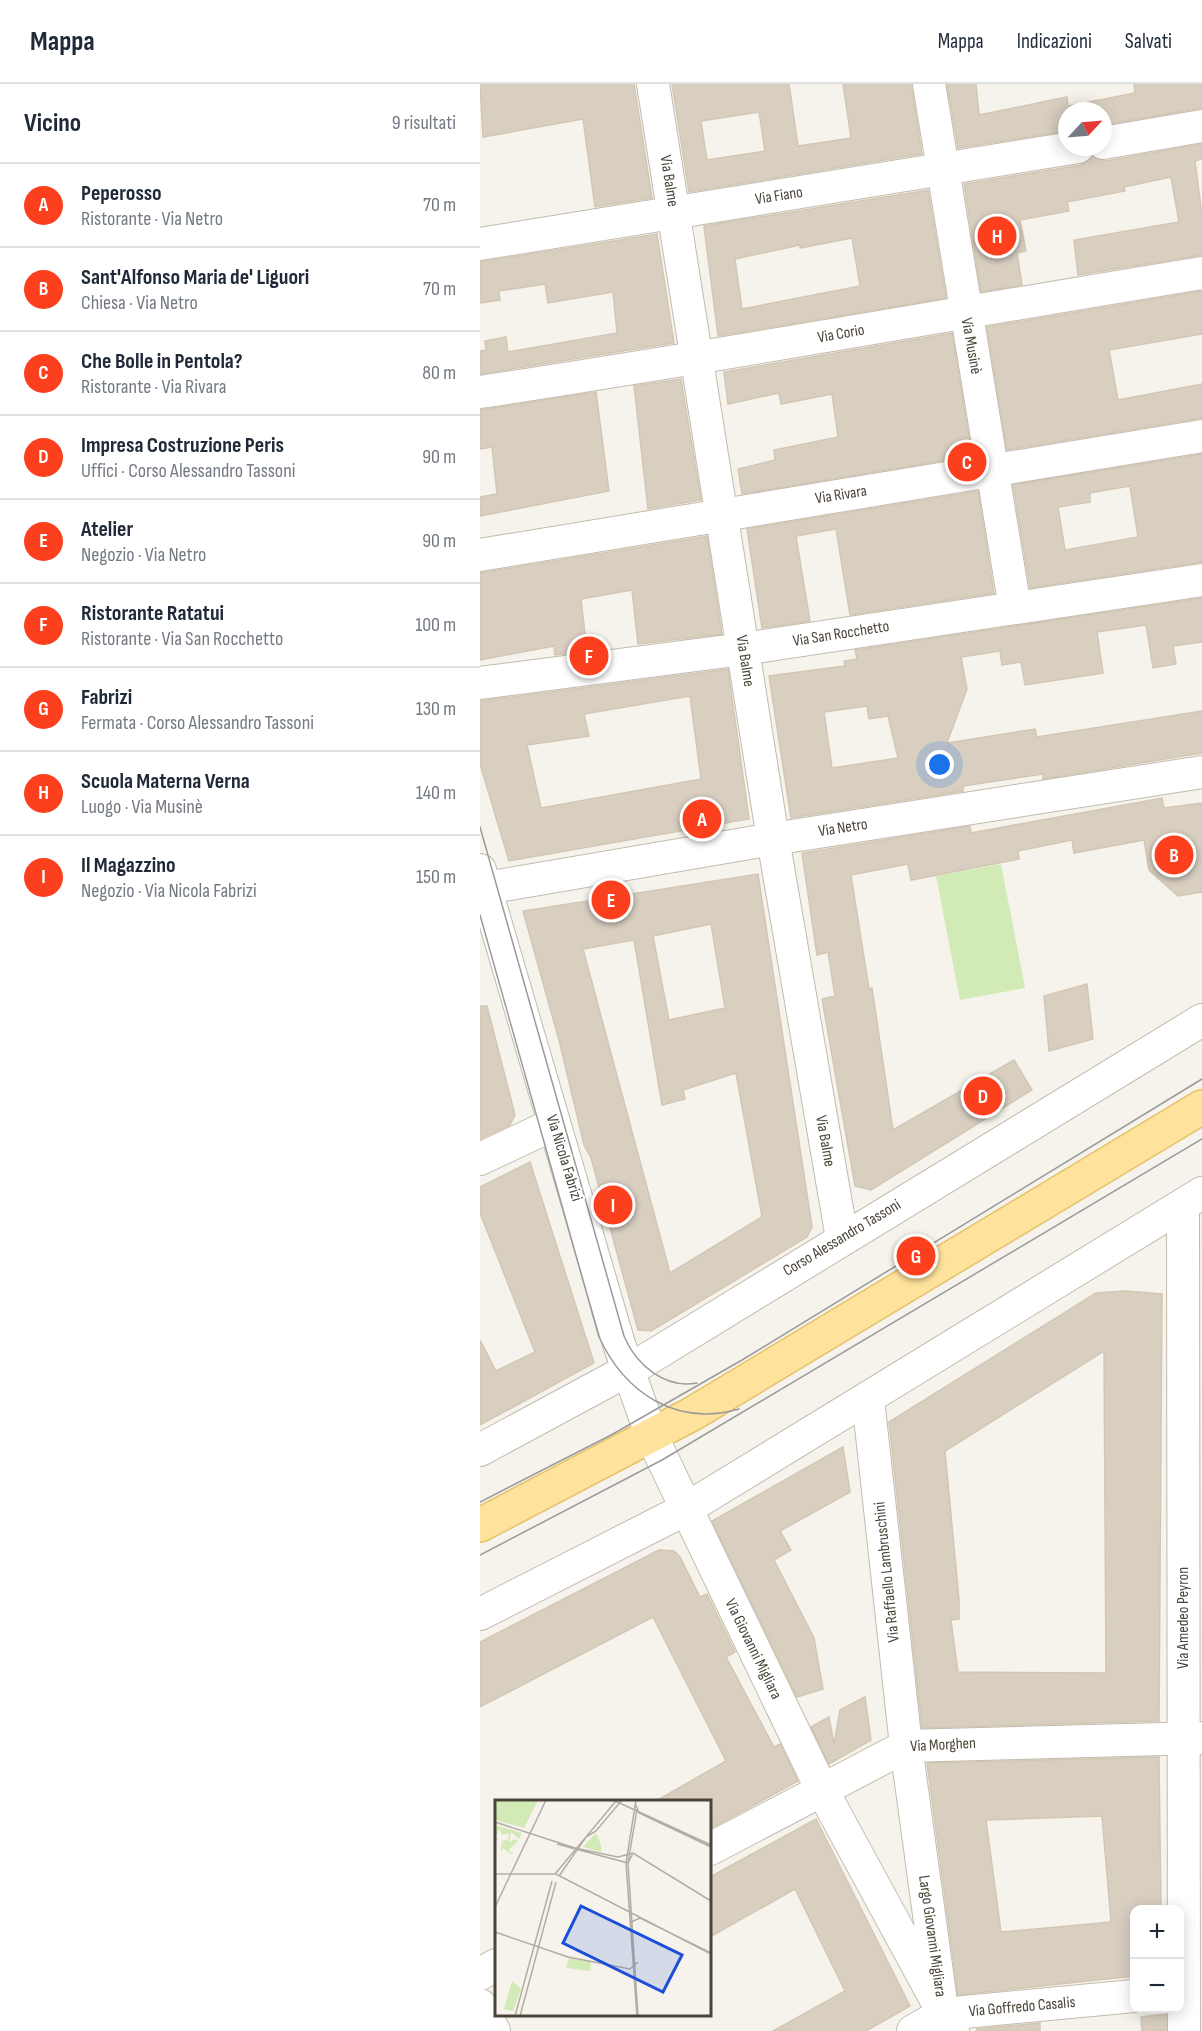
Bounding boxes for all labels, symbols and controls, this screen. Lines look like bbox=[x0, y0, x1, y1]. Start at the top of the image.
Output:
text: Mappa bbox=[30, 25, 95, 58]
text: Mappa bbox=[938, 29, 984, 54]
text: Indicazioni bbox=[1017, 29, 1092, 54]
text: Salvati bbox=[1125, 29, 1172, 54]
north arrow bbox=[1058, 102, 1112, 156]
text: Vicino bbox=[24, 108, 81, 139]
text: 9 risultati bbox=[392, 111, 456, 135]
street label: Via Balme bbox=[656, 154, 682, 208]
text: Peperosso bbox=[81, 180, 162, 207]
street label: Via Fiano bbox=[754, 183, 804, 209]
text: A bbox=[39, 193, 48, 217]
text: 70 m bbox=[423, 193, 456, 217]
text: Ristorante · Via Netro bbox=[81, 207, 223, 231]
pin: H bbox=[978, 214, 1016, 258]
text: Sant'Alfonso Maria de' Liguori bbox=[81, 264, 309, 291]
text: B bbox=[39, 277, 48, 301]
text: 70 m bbox=[423, 277, 456, 301]
text: Chiesa · Via Netro bbox=[81, 291, 198, 315]
street label: Via Musinè bbox=[957, 316, 985, 376]
street label: Via Corio bbox=[816, 321, 866, 347]
text: Che Bolle in Pentola? bbox=[81, 348, 243, 375]
text: C bbox=[38, 361, 49, 385]
text: 80 m bbox=[422, 361, 456, 385]
text: Ristorante · Via Rivara bbox=[81, 375, 226, 399]
text: Impresa Costruzione Peris bbox=[81, 432, 284, 459]
pin: C bbox=[948, 440, 986, 484]
text: D bbox=[38, 445, 49, 469]
text: 90 m bbox=[422, 445, 456, 469]
text: Uffici · Corso Alessandro Tassoni bbox=[81, 459, 295, 483]
street label: Via Rivara bbox=[814, 482, 868, 508]
text: Atelier bbox=[81, 516, 133, 543]
text: E bbox=[39, 529, 48, 553]
text: 90 m bbox=[422, 529, 456, 553]
text: Negozio · Via Netro bbox=[81, 543, 206, 567]
text: Ristorante Ratatui bbox=[81, 600, 224, 627]
text: F bbox=[39, 613, 48, 637]
text: 100 m bbox=[415, 613, 456, 637]
street label: Via San Rocchetto bbox=[791, 617, 891, 651]
text: Ristorante · Via San Rocchetto bbox=[81, 627, 283, 651]
pin: F bbox=[570, 634, 608, 678]
street label: Via Balme bbox=[732, 634, 758, 688]
text: Fabrizi bbox=[81, 684, 132, 711]
text: G bbox=[38, 697, 49, 721]
text: 130 m bbox=[416, 697, 456, 721]
text: Fermata · Corso Alessandro Tassoni bbox=[81, 711, 314, 735]
your location bbox=[925, 750, 954, 779]
text: Scuola Materna Verna bbox=[81, 768, 250, 795]
text: H bbox=[38, 781, 49, 805]
text: 140 m bbox=[416, 781, 456, 805]
text: Luogo · Via Musinè bbox=[81, 795, 203, 819]
pin: A bbox=[682, 796, 722, 842]
street label: Via Netro bbox=[817, 815, 869, 841]
pin: B bbox=[1154, 832, 1194, 878]
text: Il Magazzino bbox=[81, 852, 176, 879]
text: I bbox=[41, 865, 46, 889]
text: 150 m bbox=[416, 865, 456, 889]
pin: E bbox=[592, 878, 630, 922]
text: Negozio · Via Nicola Fabrizi bbox=[81, 879, 257, 903]
pin: D bbox=[964, 1074, 1002, 1118]
street label: Via Nicola Fabrizi bbox=[542, 1112, 586, 1204]
street label: Via Balme bbox=[811, 1114, 839, 1168]
pin: I bbox=[594, 1182, 632, 1228]
street label: Corso Alessandro Tassoni bbox=[780, 1195, 904, 1281]
pin: G bbox=[896, 1234, 936, 1278]
street label: Via Raffaello Lambruschini bbox=[870, 1501, 904, 1643]
street label: Via Amedeo Peyron bbox=[1174, 1567, 1193, 1669]
street label: Via Giovanni Migliara bbox=[720, 1596, 786, 1702]
street label: Via Morghen bbox=[910, 1734, 976, 1756]
inset map bbox=[495, 1800, 711, 2016]
street label: Largo Giovanni Migliara bbox=[914, 1874, 950, 1998]
map controls bbox=[1130, 1905, 1184, 2013]
button: + bbox=[1130, 1905, 1184, 1959]
button: − bbox=[1130, 1959, 1184, 2013]
street label: Via Goffredo Casalis bbox=[968, 1993, 1076, 2021]

